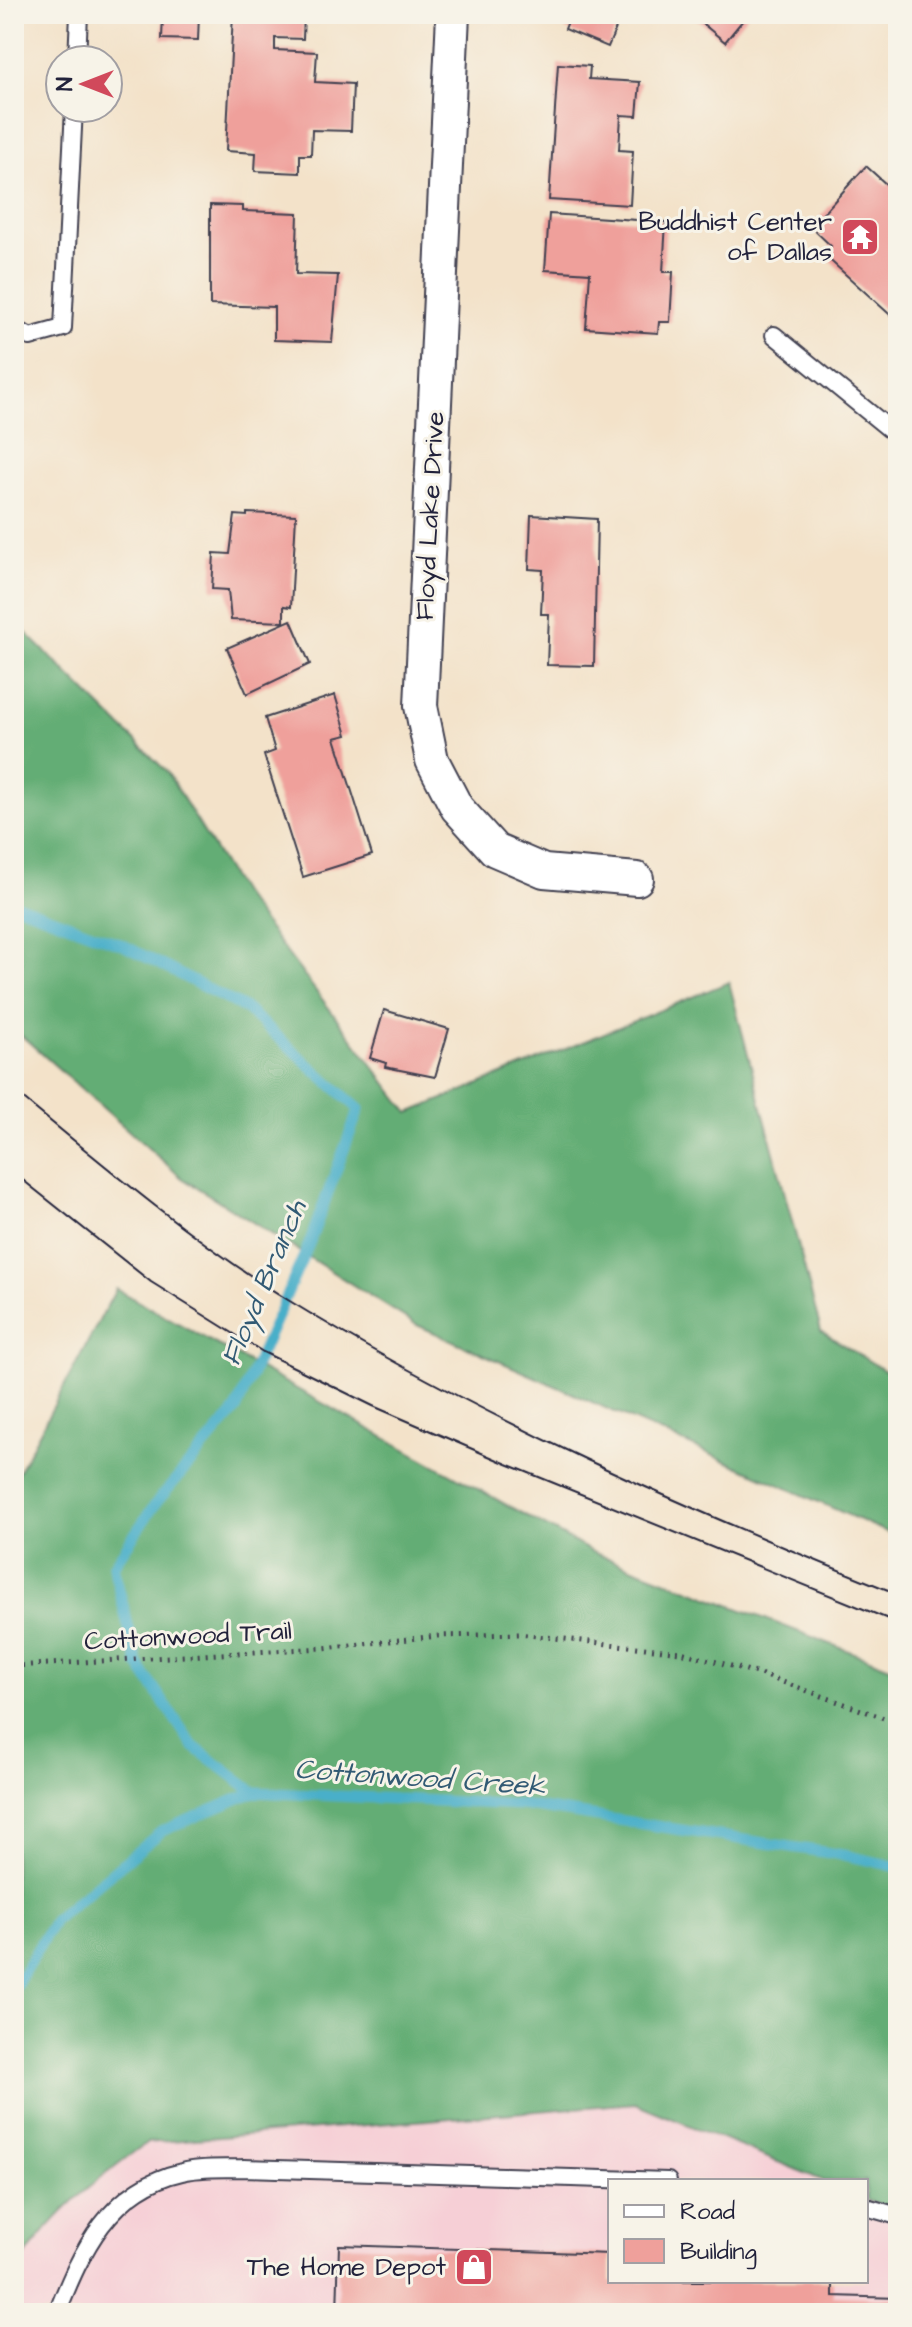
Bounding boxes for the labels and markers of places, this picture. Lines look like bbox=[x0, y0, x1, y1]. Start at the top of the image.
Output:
place label: Buddhist Center of Dallas bbox=[638, 204, 832, 270]
temple icon: Buddhist Center of Dallas bbox=[839, 216, 881, 258]
shop icon: The Home Depot bbox=[453, 2246, 495, 2288]
place label: The Home Depot bbox=[247, 2249, 446, 2285]

